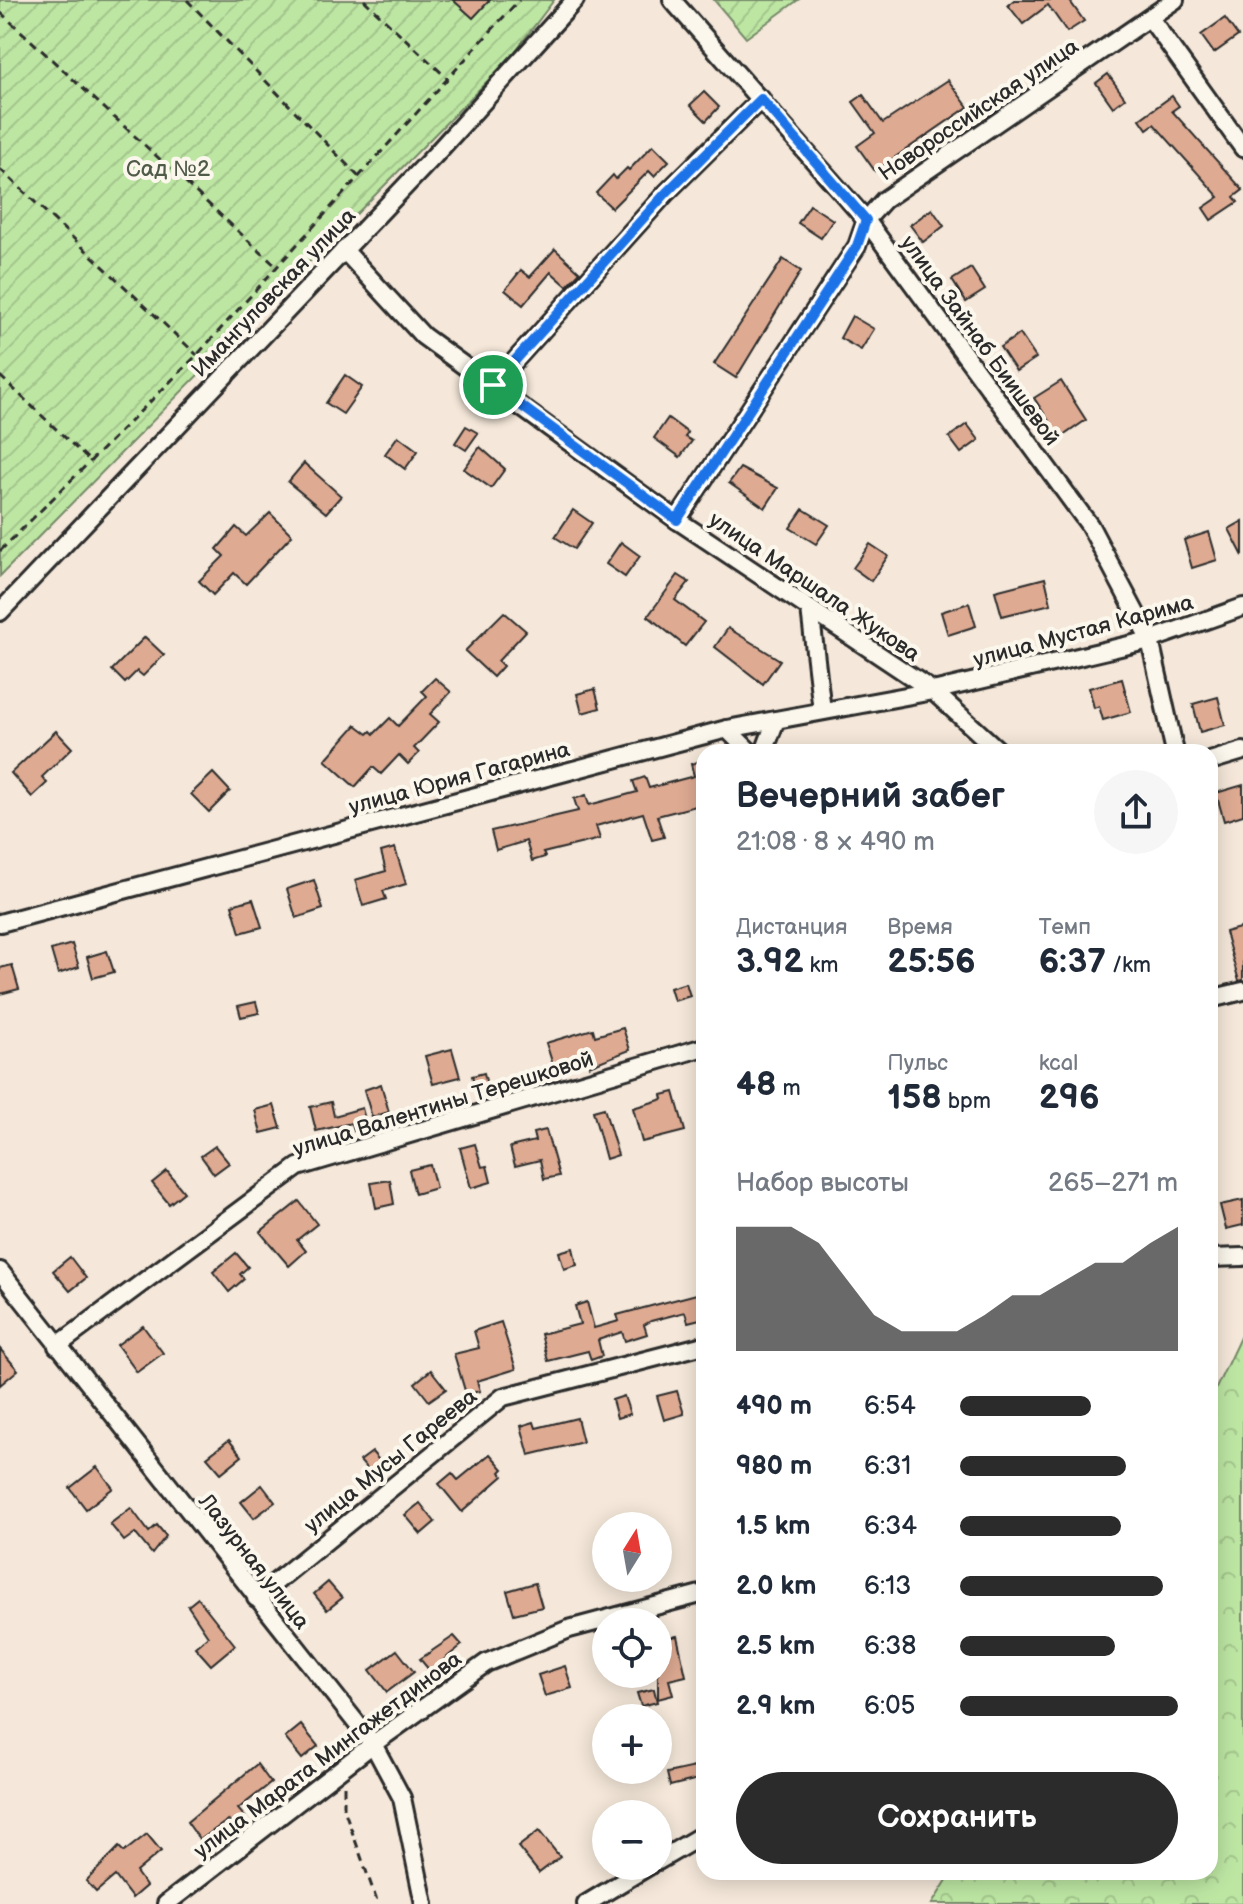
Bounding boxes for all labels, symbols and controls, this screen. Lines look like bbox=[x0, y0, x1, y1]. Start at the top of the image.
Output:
street label: Новороссийская улица bbox=[874, 33, 1084, 187]
park label: Сад №2 bbox=[126, 156, 210, 183]
street label: Имангуловская улица bbox=[186, 203, 362, 383]
street label: улица Зайнаб Биишевой bbox=[894, 230, 1065, 451]
pin bbox=[459, 351, 527, 419]
icon: arrive bbox=[471, 363, 515, 407]
street label: улица Маршала Жукова bbox=[703, 506, 925, 668]
street label: улица Мустая Карима bbox=[971, 589, 1196, 674]
street label: улица Юрия Гагарина bbox=[346, 736, 573, 821]
button: share bbox=[1094, 770, 1178, 854]
text: Вечерний забег bbox=[736, 775, 1005, 818]
text: 21:08 · 8 × 490 m bbox=[736, 827, 935, 858]
text: Дистанция bbox=[736, 914, 847, 941]
text: Время bbox=[887, 914, 953, 941]
text: Темп bbox=[1039, 914, 1091, 941]
text: 3.92 bbox=[736, 941, 804, 982]
text: 25:56 bbox=[887, 941, 976, 982]
text: 6:37 bbox=[1039, 941, 1106, 982]
text: km bbox=[804, 952, 839, 979]
text: /km bbox=[1106, 952, 1151, 979]
street label: улица Валентины Терешковой bbox=[290, 1046, 597, 1163]
text: Пульс bbox=[887, 1050, 948, 1077]
text: kcal bbox=[1039, 1050, 1078, 1077]
text: 48 bbox=[736, 1064, 776, 1105]
text: m bbox=[776, 1075, 801, 1102]
text: 158 bbox=[887, 1077, 942, 1118]
text: 296 bbox=[1039, 1077, 1100, 1118]
text: bpm bbox=[942, 1088, 991, 1115]
text: Набор высоты bbox=[736, 1168, 909, 1199]
text: 265–271 m bbox=[1048, 1168, 1178, 1199]
street label: улица Мусы Гареева bbox=[299, 1383, 483, 1539]
text: 490 m bbox=[736, 1391, 812, 1422]
text: 6:54 bbox=[864, 1391, 916, 1422]
text: 980 m bbox=[736, 1451, 812, 1482]
text: 6:31 bbox=[864, 1451, 911, 1482]
street label: Лазурная улица bbox=[192, 1488, 315, 1635]
text: 1.5 km bbox=[736, 1511, 811, 1542]
text: 6:34 bbox=[864, 1511, 917, 1542]
north arrow bbox=[592, 1512, 672, 1592]
map controls bbox=[592, 1512, 672, 1880]
text: 2.0 km bbox=[736, 1571, 816, 1602]
text: 6:13 bbox=[864, 1571, 911, 1602]
button: locate bbox=[592, 1608, 672, 1688]
text: 2.5 km bbox=[736, 1631, 815, 1662]
text: 6:38 bbox=[864, 1631, 916, 1662]
street label: улица Марата Мингажетдинова bbox=[189, 1646, 467, 1865]
text: 2.9 km bbox=[736, 1691, 815, 1722]
text: 6:05 bbox=[864, 1691, 915, 1722]
button: + bbox=[592, 1704, 672, 1784]
button: Сохранить bbox=[736, 1772, 1178, 1864]
button: − bbox=[592, 1800, 672, 1880]

